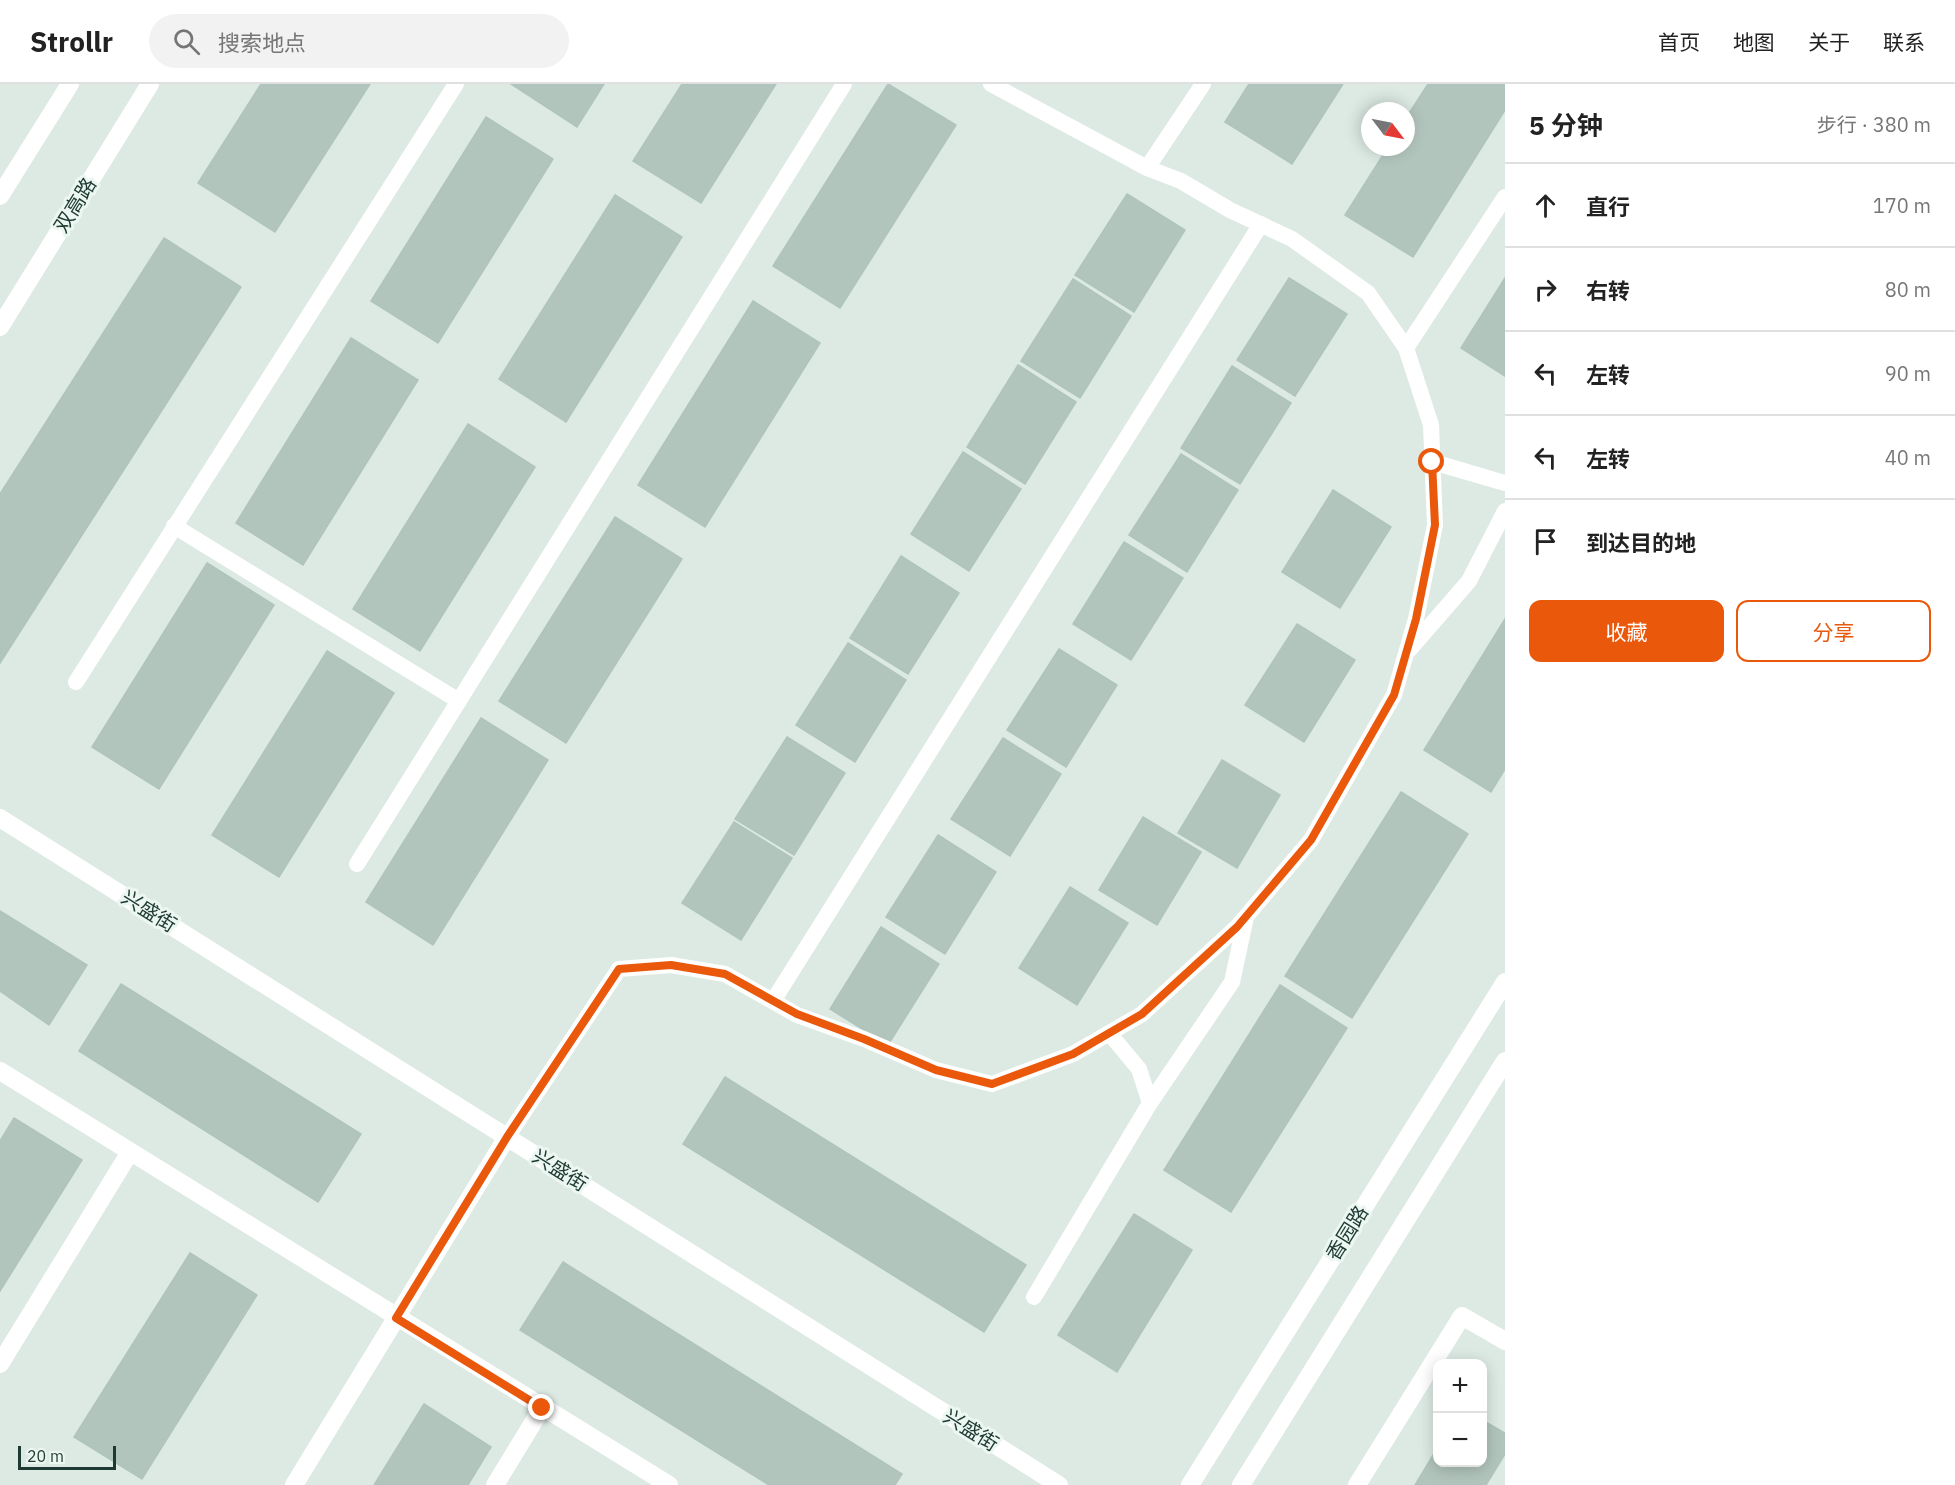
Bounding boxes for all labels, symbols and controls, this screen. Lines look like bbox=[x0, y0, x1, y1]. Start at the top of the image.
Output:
search box bbox=[149, 14, 569, 68]
text: Strollr bbox=[30, 23, 113, 60]
icon: search bbox=[170, 25, 203, 58]
text: 搜索地点 bbox=[218, 28, 306, 57]
text: 首页 bbox=[1658, 28, 1700, 56]
text: 地图 bbox=[1733, 28, 1775, 56]
text: 关于 bbox=[1808, 28, 1850, 56]
text: 联系 bbox=[1883, 28, 1925, 56]
north arrow bbox=[1361, 102, 1415, 156]
text: 5 分钟 bbox=[1529, 108, 1603, 142]
text: 步行 · 380 m bbox=[1817, 111, 1931, 138]
street label: 双高路 bbox=[47, 172, 102, 237]
icon: ahead bbox=[1529, 189, 1562, 222]
text: 直行 bbox=[1586, 192, 1630, 221]
text: 170 m bbox=[1873, 192, 1931, 219]
icon: right bbox=[1529, 273, 1562, 306]
text: 右转 bbox=[1586, 276, 1630, 305]
text: 80 m bbox=[1885, 276, 1931, 303]
icon: left bbox=[1529, 357, 1562, 390]
text: 左转 bbox=[1586, 360, 1630, 389]
text: 90 m bbox=[1885, 360, 1931, 387]
icon: left bbox=[1529, 441, 1562, 474]
text: 左转 bbox=[1586, 444, 1630, 473]
text: 40 m bbox=[1885, 444, 1931, 471]
route start bbox=[1418, 448, 1444, 474]
icon: arrive bbox=[1529, 525, 1562, 558]
text: 到达目的地 bbox=[1586, 528, 1696, 557]
button: 收藏 bbox=[1529, 600, 1724, 662]
button: 分享 bbox=[1736, 600, 1931, 662]
street label: 兴盛街 bbox=[117, 883, 182, 938]
street label: 兴盛街 bbox=[528, 1142, 593, 1197]
street label: 香园路 bbox=[1319, 1200, 1374, 1265]
map controls bbox=[1433, 1359, 1487, 1467]
button: + bbox=[1433, 1359, 1487, 1413]
route end bbox=[528, 1394, 554, 1420]
street label: 兴盛街 bbox=[939, 1402, 1004, 1457]
button: − bbox=[1433, 1413, 1487, 1467]
scale bar bbox=[18, 1443, 116, 1470]
text: 20 m bbox=[27, 1446, 64, 1466]

